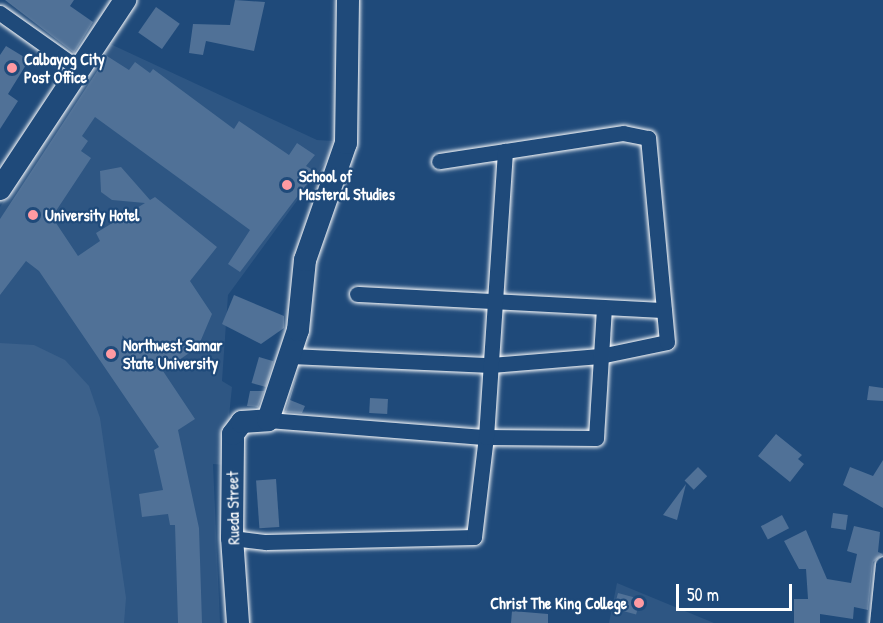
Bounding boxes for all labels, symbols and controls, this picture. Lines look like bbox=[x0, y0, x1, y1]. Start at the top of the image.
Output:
place label: Calbayog City Post Office bbox=[24, 49, 105, 87]
marker: Calbayog City Post Office bbox=[5, 61, 19, 75]
place label: School of Masteral Studies bbox=[299, 166, 395, 204]
marker: School of Masteral Studies bbox=[280, 178, 294, 192]
place label: University Hotel bbox=[45, 205, 139, 225]
marker: University Hotel bbox=[26, 208, 40, 222]
place label: Northwest Samar State University bbox=[123, 335, 222, 373]
marker: Northwest Samar State University bbox=[104, 347, 118, 361]
street label: Rueda Street bbox=[223, 471, 243, 545]
scale bar bbox=[679, 572, 794, 610]
text: 50 m bbox=[687, 582, 719, 607]
place label: Christ The King College bbox=[490, 593, 627, 613]
marker: Christ The King College bbox=[632, 596, 646, 610]

